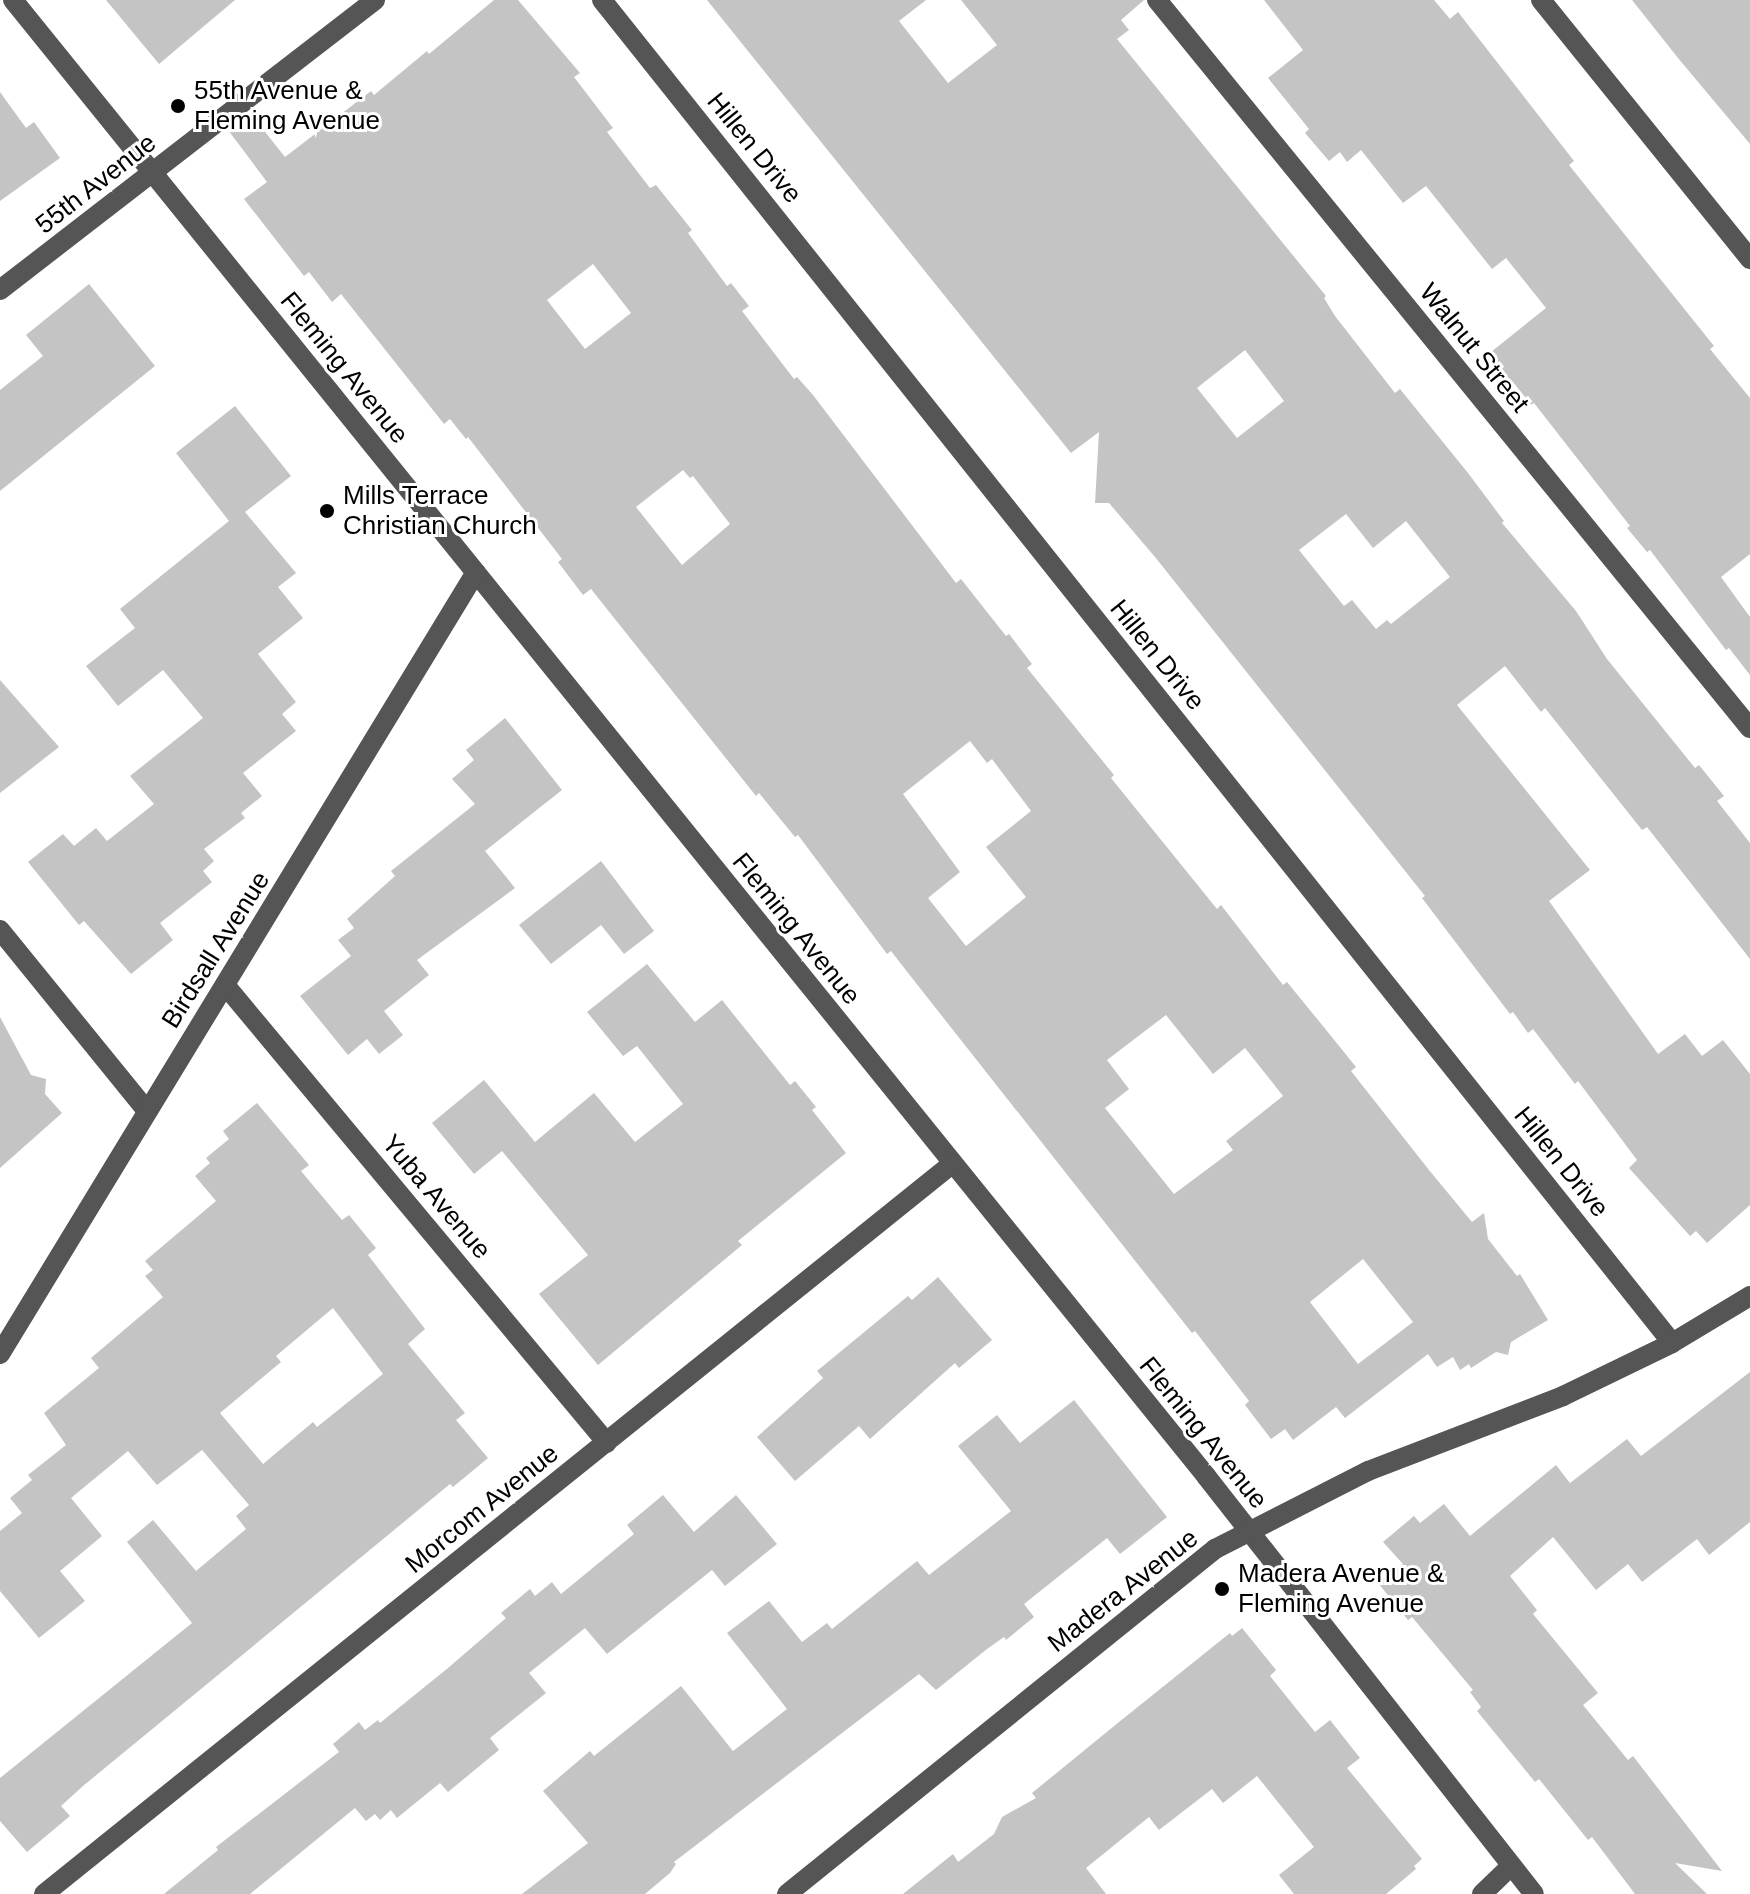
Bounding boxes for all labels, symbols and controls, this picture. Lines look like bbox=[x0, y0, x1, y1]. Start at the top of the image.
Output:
place label: 55th Avenue & Fleming Avenue bbox=[194, 75, 381, 136]
street label: Hillen Drive bbox=[700, 87, 808, 209]
marker: 55th Avenue & Fleming Avenue bbox=[169, 97, 187, 115]
street label: 55th Avenue bbox=[29, 127, 163, 241]
street label: Walnut Street bbox=[1413, 277, 1535, 419]
street label: Fleming Avenue bbox=[273, 285, 415, 451]
place label: Mills Terrace Christian Church bbox=[343, 480, 537, 542]
marker: Mills Terrace Christian Church bbox=[318, 502, 336, 520]
street label: Hillen Drive bbox=[1103, 594, 1211, 716]
street label: Fleming Avenue bbox=[725, 846, 867, 1012]
street label: Birdsall Avenue bbox=[155, 865, 277, 1035]
street label: Hillen Drive bbox=[1507, 1101, 1615, 1223]
street label: Yuba Avenue bbox=[374, 1128, 498, 1266]
street label: Fleming Avenue bbox=[1132, 1350, 1274, 1516]
street label: Morcom Avenue bbox=[399, 1437, 565, 1581]
street label: Madera Avenue bbox=[1041, 1522, 1205, 1660]
place label: Madera Avenue & Fleming Avenue bbox=[1238, 1558, 1446, 1620]
marker: Madera Avenue & Fleming Avenue bbox=[1213, 1580, 1231, 1598]

